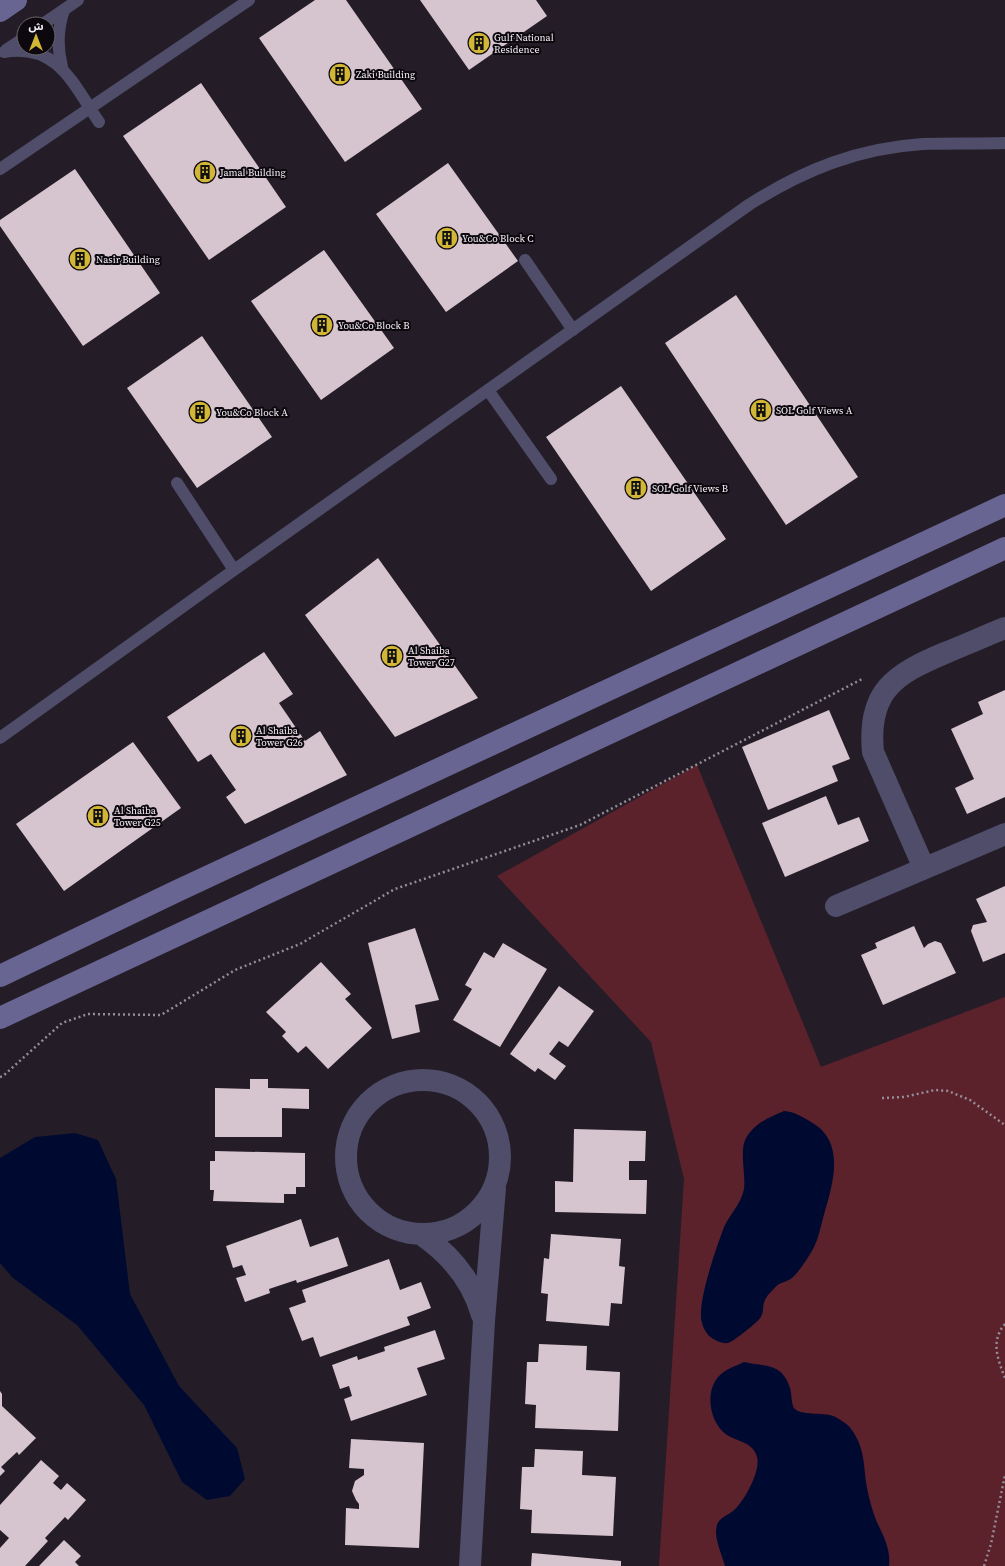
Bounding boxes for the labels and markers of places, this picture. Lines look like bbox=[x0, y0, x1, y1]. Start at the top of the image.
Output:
building icon: Gulf National Residence bbox=[466, 30, 492, 56]
place label: Gulf National Residence bbox=[494, 31, 554, 56]
building icon: Zaki Building bbox=[327, 61, 353, 87]
place label: Zaki Building bbox=[356, 68, 415, 81]
building icon: Jamal Building bbox=[192, 159, 218, 185]
place label: Jamal Building bbox=[219, 166, 286, 179]
building icon: You&Co Block C bbox=[434, 225, 460, 251]
place label: You&Co Block C bbox=[462, 232, 534, 245]
building icon: Nasir Building bbox=[67, 246, 93, 272]
place label: Nasir Building bbox=[96, 253, 160, 266]
building icon: You&Co Block B bbox=[309, 312, 335, 338]
place label: You&Co Block B bbox=[338, 319, 410, 332]
building icon: SOL Golf Views A bbox=[748, 397, 774, 423]
building icon: You&Co Block A bbox=[187, 399, 213, 425]
place label: SOL Golf Views A bbox=[776, 404, 853, 417]
place label: You&Co Block A bbox=[216, 406, 288, 419]
building icon: SOL Golf Views B bbox=[623, 475, 649, 501]
place label: SOL Golf Views B bbox=[652, 482, 728, 495]
building icon: Al Shaiba Tower G27 bbox=[379, 643, 405, 669]
place label: Al Shaiba Tower G27 bbox=[408, 644, 455, 669]
building icon: Al Shaiba Tower G26 bbox=[228, 723, 254, 749]
place label: Al Shaiba Tower G26 bbox=[256, 724, 303, 749]
building icon: Al Shaiba Tower G25 bbox=[85, 803, 111, 829]
place label: Al Shaiba Tower G25 bbox=[114, 804, 161, 829]

